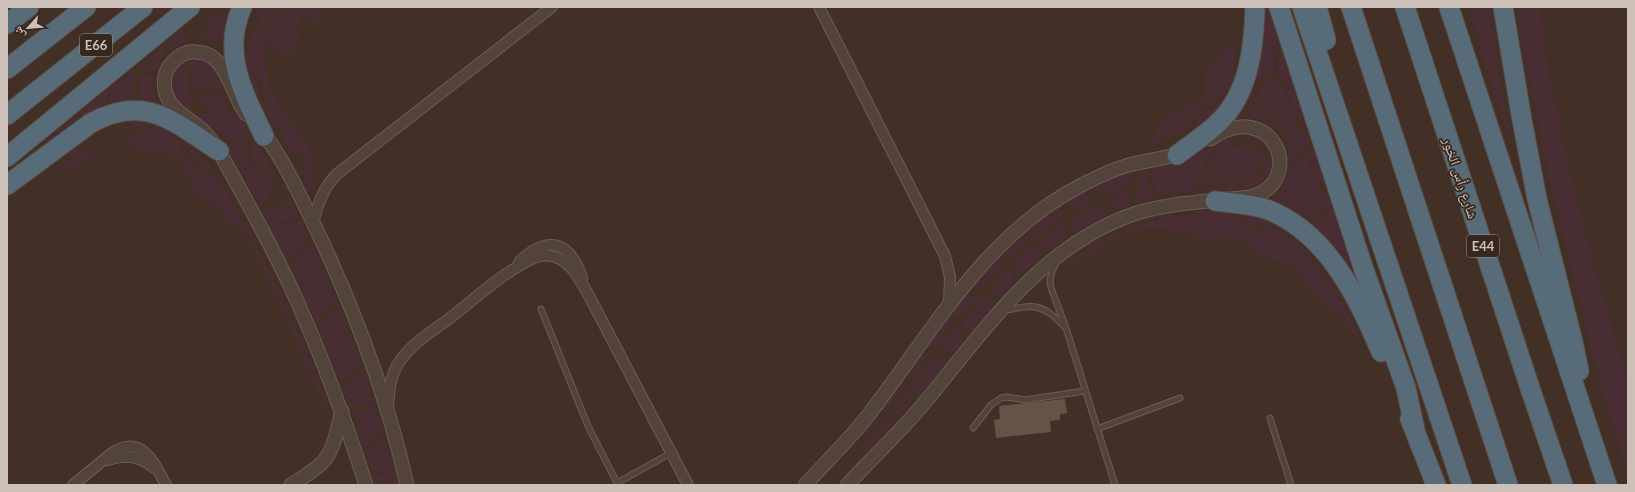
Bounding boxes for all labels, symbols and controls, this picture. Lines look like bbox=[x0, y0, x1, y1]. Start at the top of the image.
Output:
north arrow bbox=[8, 8, 48, 48]
text: ش bbox=[10, 23, 29, 41]
road number: E66 bbox=[80, 34, 112, 56]
street label: شارع رأس الخور bbox=[1438, 134, 1482, 221]
road number: E44 bbox=[1467, 235, 1499, 257]

